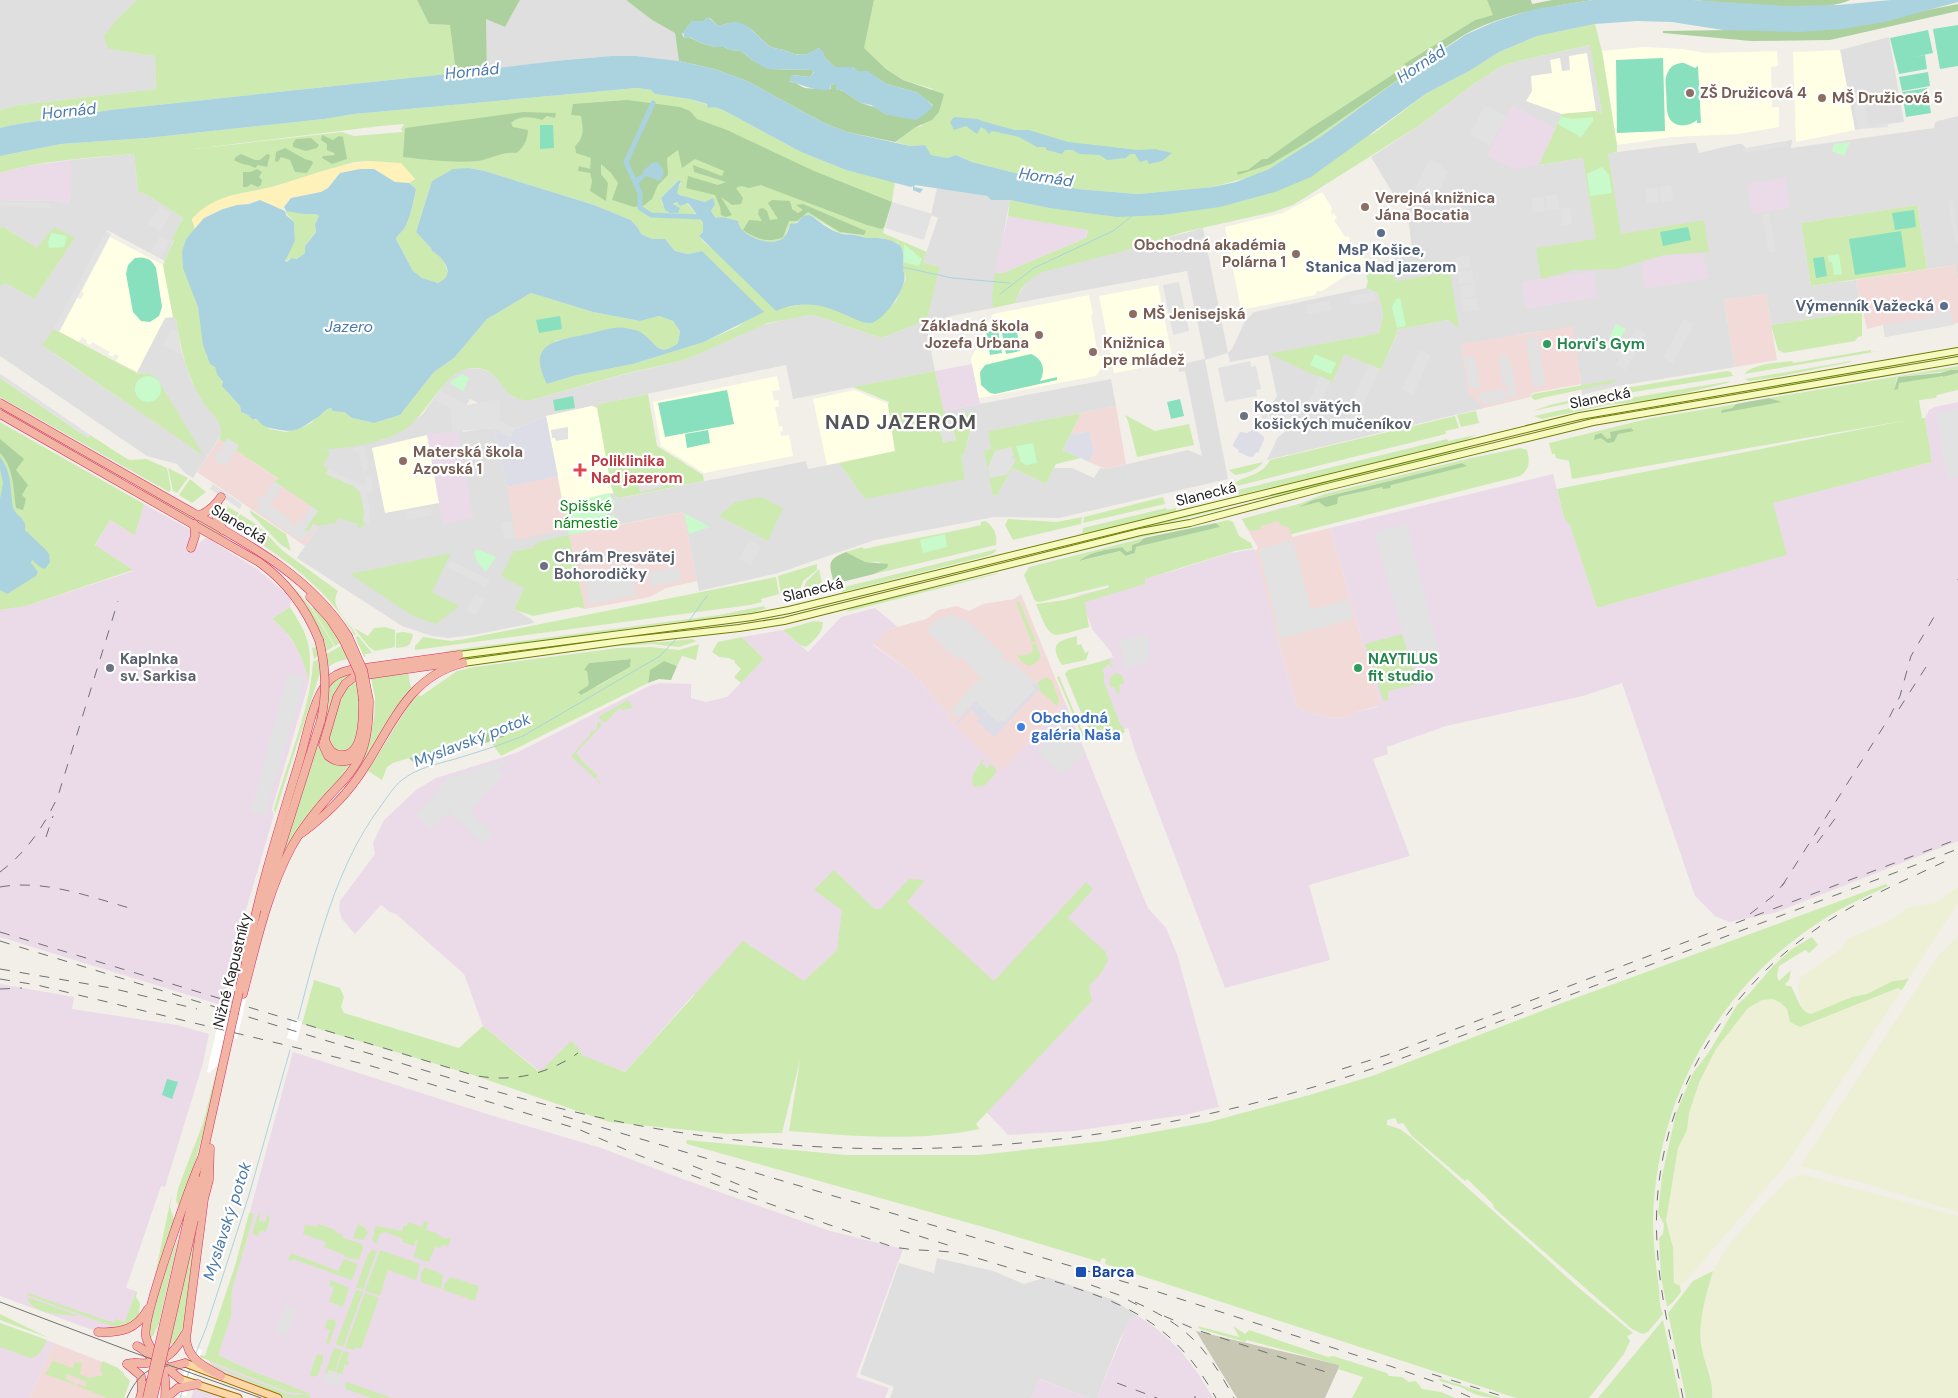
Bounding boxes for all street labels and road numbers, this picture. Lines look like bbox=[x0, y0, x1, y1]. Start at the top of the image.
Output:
street label: Slanecká bbox=[1568, 382, 1632, 414]
street label: Slanecká bbox=[1174, 477, 1238, 511]
street label: Slanecká bbox=[207, 500, 271, 548]
street label: Slanecká bbox=[781, 573, 845, 607]
street label: Nižné Kapustníky bbox=[208, 910, 256, 1029]

